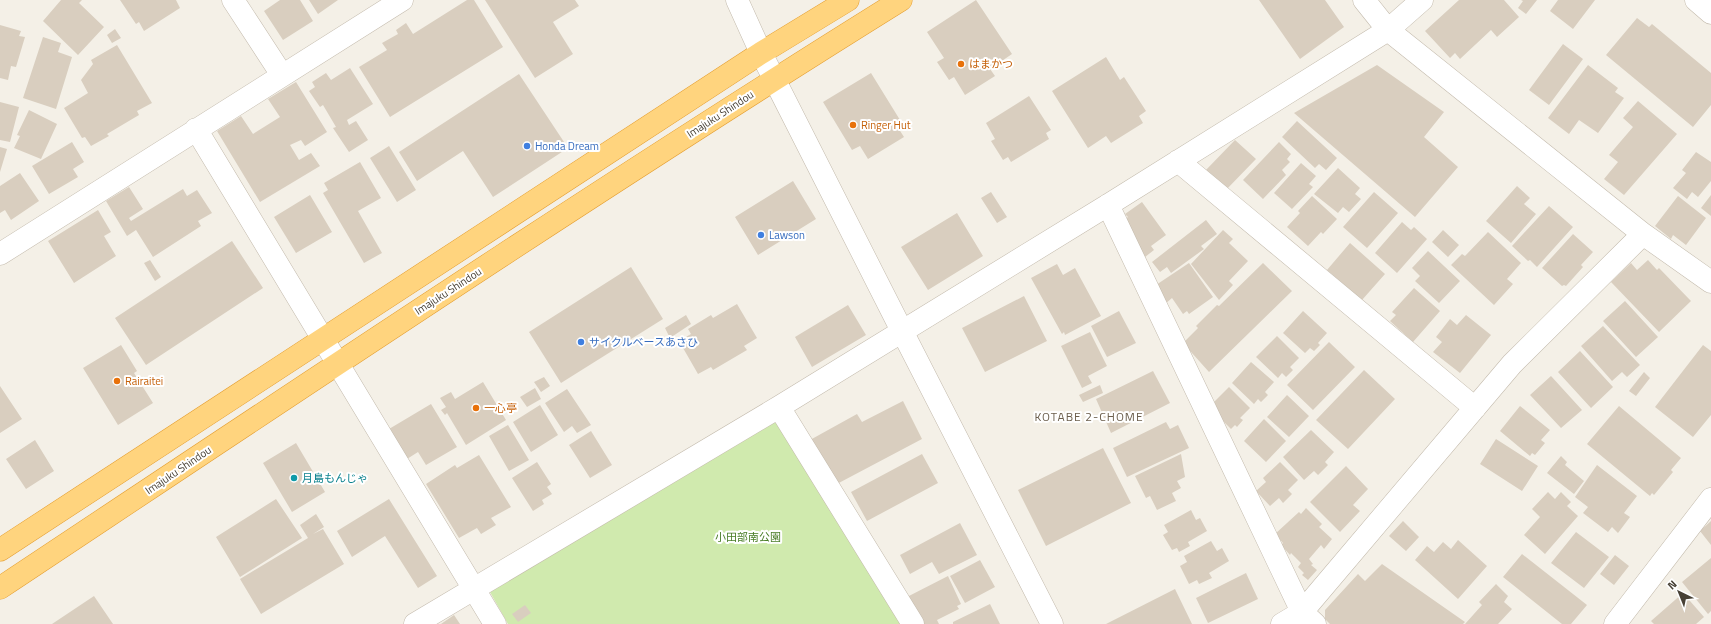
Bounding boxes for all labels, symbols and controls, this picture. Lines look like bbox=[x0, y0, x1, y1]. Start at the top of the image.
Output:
place label: はまかつ bbox=[969, 56, 1013, 72]
marker: はまかつ bbox=[956, 59, 966, 69]
street label: Imajuku Shindou bbox=[683, 86, 757, 142]
place label: Ringer Hut bbox=[861, 117, 911, 133]
marker: Ringer Hut bbox=[848, 120, 858, 130]
place label: Honda Dream bbox=[535, 138, 599, 154]
marker: Honda Dream bbox=[522, 141, 532, 151]
place label: Lawson bbox=[769, 227, 805, 243]
marker: Lawson bbox=[756, 230, 766, 240]
street label: Imajuku Shindou bbox=[411, 263, 485, 319]
place label: サイクルベースあさひ bbox=[589, 334, 698, 350]
marker: サイクルベースあさひ bbox=[576, 337, 586, 347]
place label: Rairaitei bbox=[125, 373, 163, 389]
marker: Rairaitei bbox=[112, 376, 122, 386]
place label: 一心亭 bbox=[484, 400, 517, 416]
marker: 一心亭 bbox=[471, 403, 481, 413]
district label: KOTABE 2-CHOME bbox=[1034, 407, 1144, 426]
street label: Imajuku Shindou bbox=[142, 442, 214, 498]
place label: 月島もんじゃ bbox=[302, 470, 368, 486]
marker: 月島もんじゃ bbox=[289, 473, 299, 483]
park label: 小田部南公園 bbox=[715, 529, 781, 545]
north arrow bbox=[1659, 572, 1699, 612]
text: N bbox=[1664, 576, 1680, 593]

